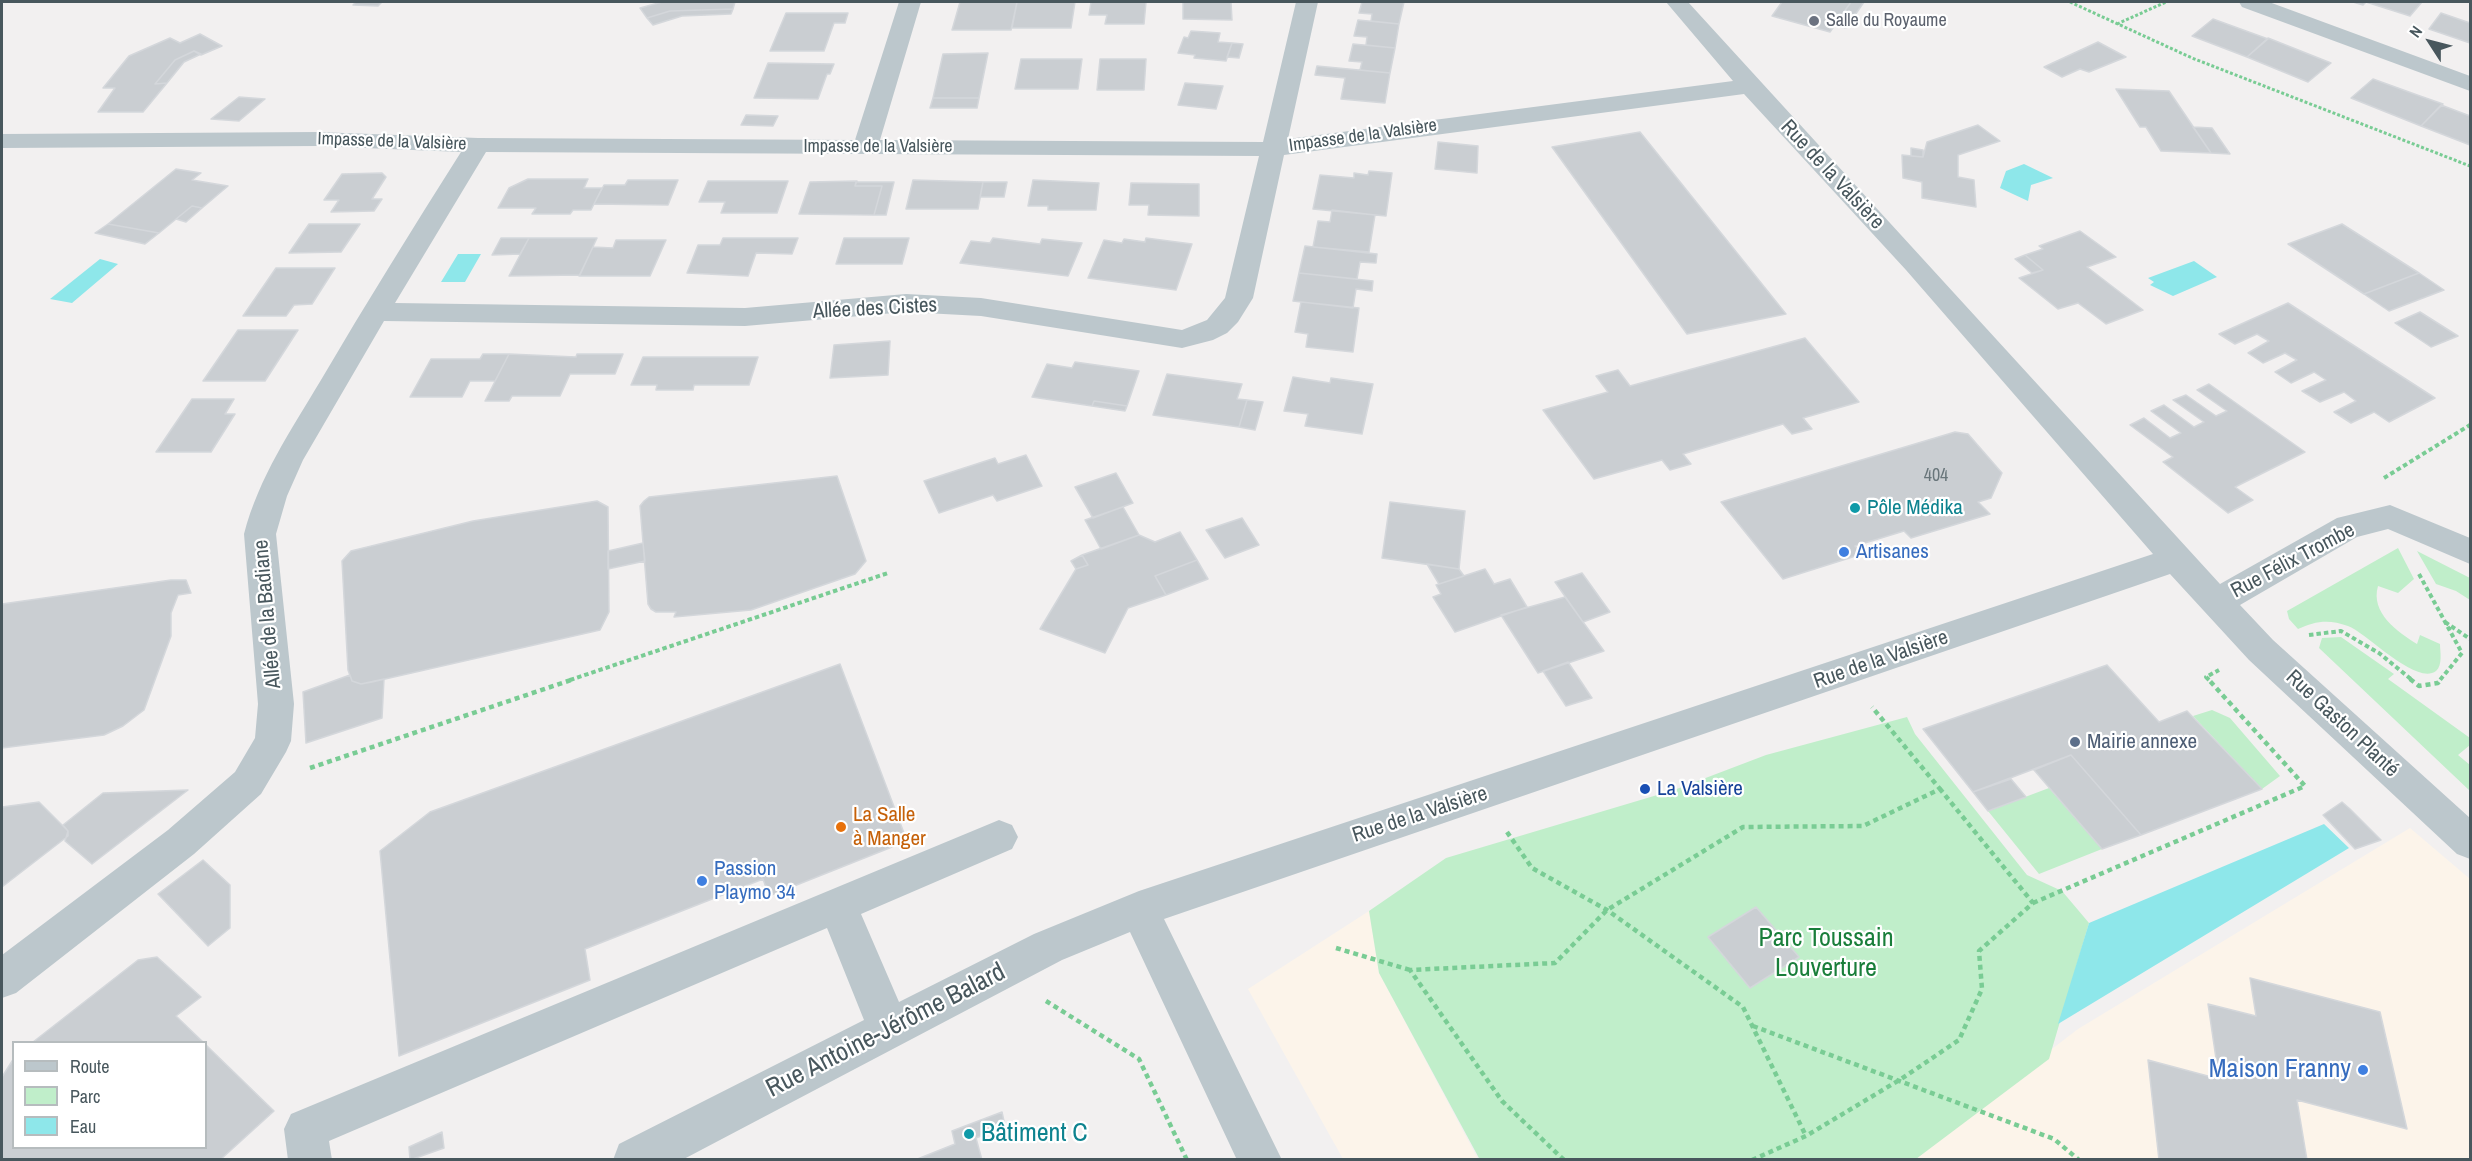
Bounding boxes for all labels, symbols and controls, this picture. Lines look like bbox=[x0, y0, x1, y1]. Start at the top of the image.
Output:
place label: Salle du Royaume bbox=[1826, 10, 1947, 32]
north arrow bbox=[2400, 12, 2460, 72]
marker: Salle du Royaume bbox=[1807, 14, 1821, 28]
text: N bbox=[2404, 21, 2427, 42]
street label: Impasse de la Valsière bbox=[1288, 115, 1438, 157]
street label: Rue de la Valsière bbox=[1775, 115, 1889, 235]
street label: Impasse de la Valsière bbox=[317, 129, 467, 155]
street label: Impasse de la Valsière bbox=[803, 136, 953, 158]
street label: Allée des Cistes bbox=[812, 293, 938, 325]
house number: 404 bbox=[1924, 465, 1948, 487]
place label: Pôle Médika bbox=[1867, 495, 1963, 521]
marker: Pôle Médika bbox=[1848, 501, 1862, 515]
street label: Rue Félix Trombe bbox=[2227, 518, 2359, 604]
street label: Allée de la Badiane bbox=[249, 539, 287, 689]
place label: Artisanes bbox=[1856, 539, 1929, 565]
marker: Artisanes bbox=[1837, 545, 1851, 559]
street label: Rue de la Valsière bbox=[1811, 625, 1951, 695]
street label: Rue Gaston Planté bbox=[2280, 665, 2404, 783]
place label: Mairie annexe bbox=[2087, 729, 2197, 755]
marker: Mairie annexe bbox=[2068, 735, 2082, 749]
place label: La Valsière bbox=[1657, 776, 1743, 802]
street label: Rue de la Valsière bbox=[1349, 781, 1491, 849]
marker: La Valsière bbox=[1638, 782, 1652, 796]
place label: La Salle à Manger bbox=[853, 802, 926, 852]
marker: La Salle à Manger bbox=[834, 820, 848, 834]
place label: Passion Playmo 34 bbox=[714, 856, 795, 906]
marker: Passion Playmo 34 bbox=[695, 874, 709, 888]
park label: Parc Toussain Louverture bbox=[1758, 923, 1894, 984]
street label: Rue Antoine-Jérôme Balard bbox=[761, 957, 1011, 1105]
legend bbox=[12, 1041, 207, 1149]
text: Route bbox=[70, 1054, 109, 1079]
place label: Maison Franny bbox=[2209, 1054, 2351, 1086]
marker: Maison Franny bbox=[2356, 1063, 2370, 1077]
text: Parc bbox=[70, 1084, 100, 1109]
text: Eau bbox=[70, 1114, 96, 1139]
place label: Bâtiment C bbox=[981, 1118, 1088, 1150]
marker: Bâtiment C bbox=[962, 1127, 976, 1141]

